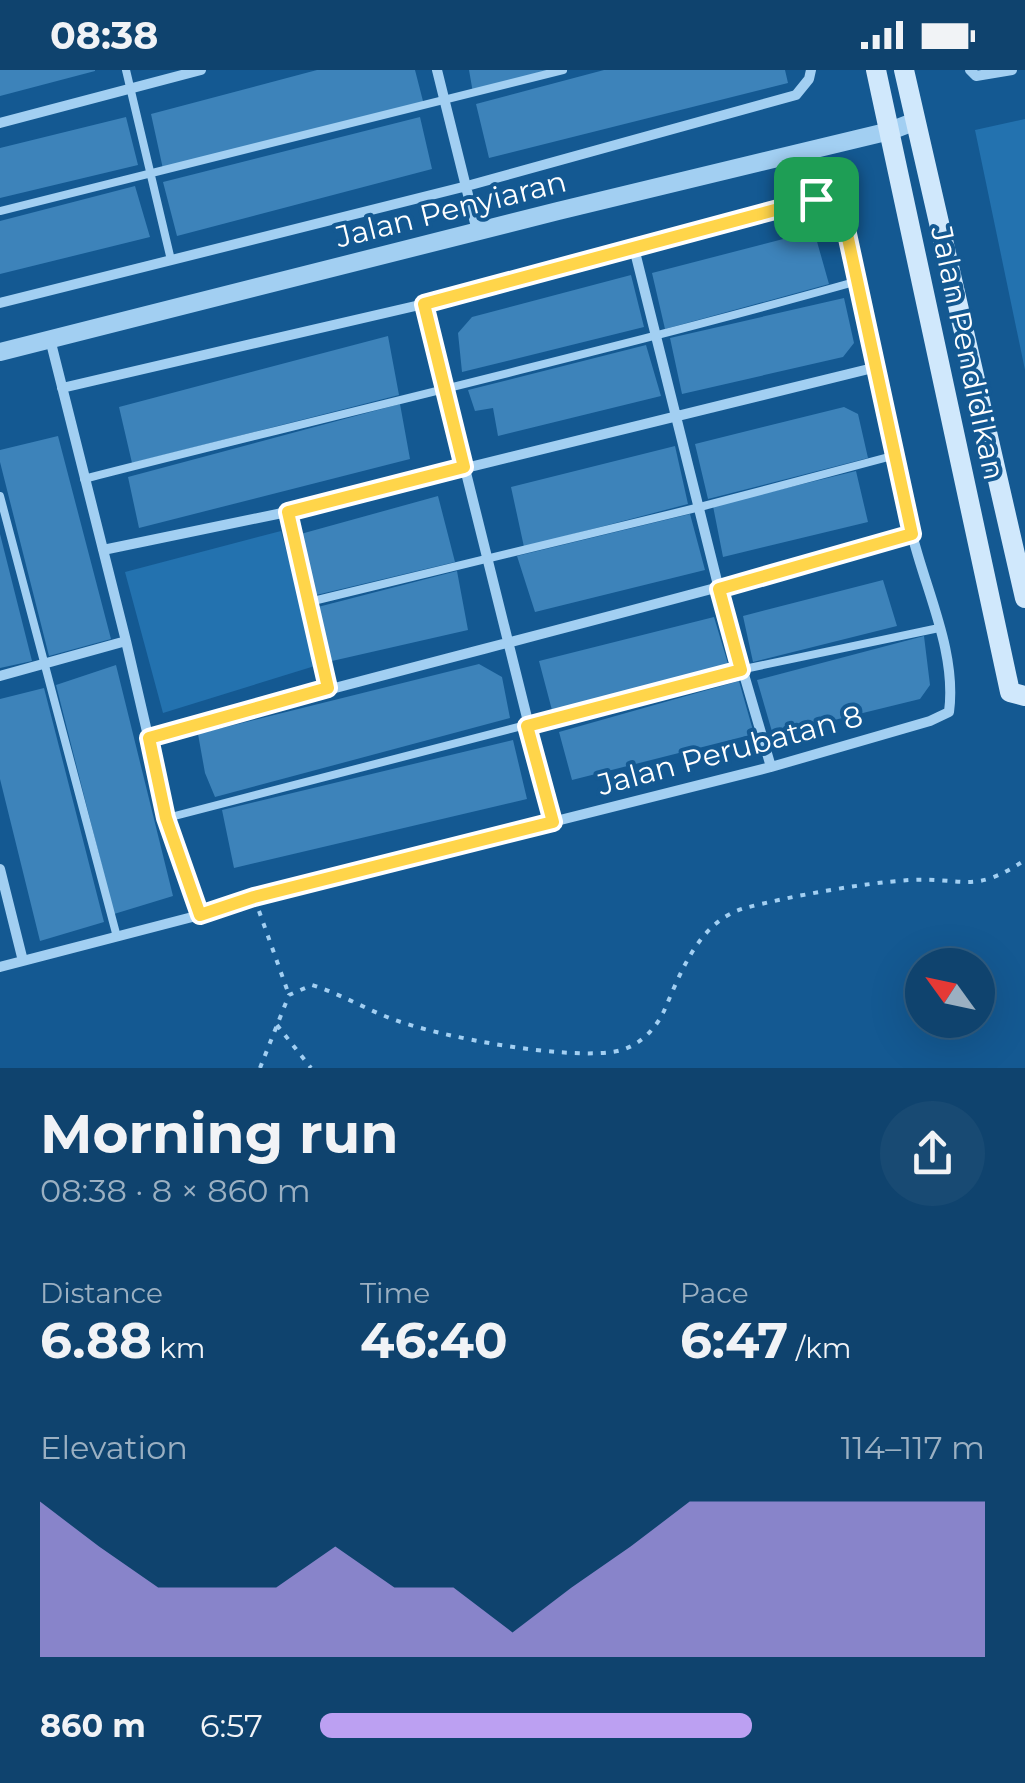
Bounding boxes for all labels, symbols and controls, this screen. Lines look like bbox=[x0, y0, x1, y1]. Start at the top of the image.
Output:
text: 08:38 bbox=[50, 12, 158, 59]
pin bbox=[774, 157, 859, 242]
street label: Jalan Penyiaran bbox=[331, 162, 570, 256]
icon: arrive bbox=[789, 172, 844, 227]
street label: Jalan Pendidikan bbox=[923, 222, 1013, 483]
street label: Jalan Perubatan 8 bbox=[593, 697, 866, 803]
north arrow bbox=[905, 948, 995, 1038]
map controls bbox=[905, 948, 995, 1038]
text: Morning run bbox=[40, 1100, 398, 1167]
button: share bbox=[880, 1101, 985, 1206]
text: 08:38 · 8 × 860 m bbox=[40, 1171, 311, 1210]
text: Distance bbox=[40, 1276, 163, 1310]
text: Time bbox=[360, 1276, 430, 1310]
text: Pace bbox=[680, 1276, 749, 1310]
text: 6.88 bbox=[40, 1310, 152, 1371]
text: 46:40 bbox=[360, 1310, 508, 1371]
text: 6:47 bbox=[680, 1310, 788, 1371]
text: km bbox=[152, 1331, 206, 1365]
text: /km bbox=[788, 1331, 851, 1365]
text: Elevation bbox=[40, 1428, 188, 1467]
text: 114–117 m bbox=[841, 1428, 985, 1467]
text: 860 m bbox=[40, 1706, 146, 1745]
text: 6:57 bbox=[200, 1706, 263, 1745]

